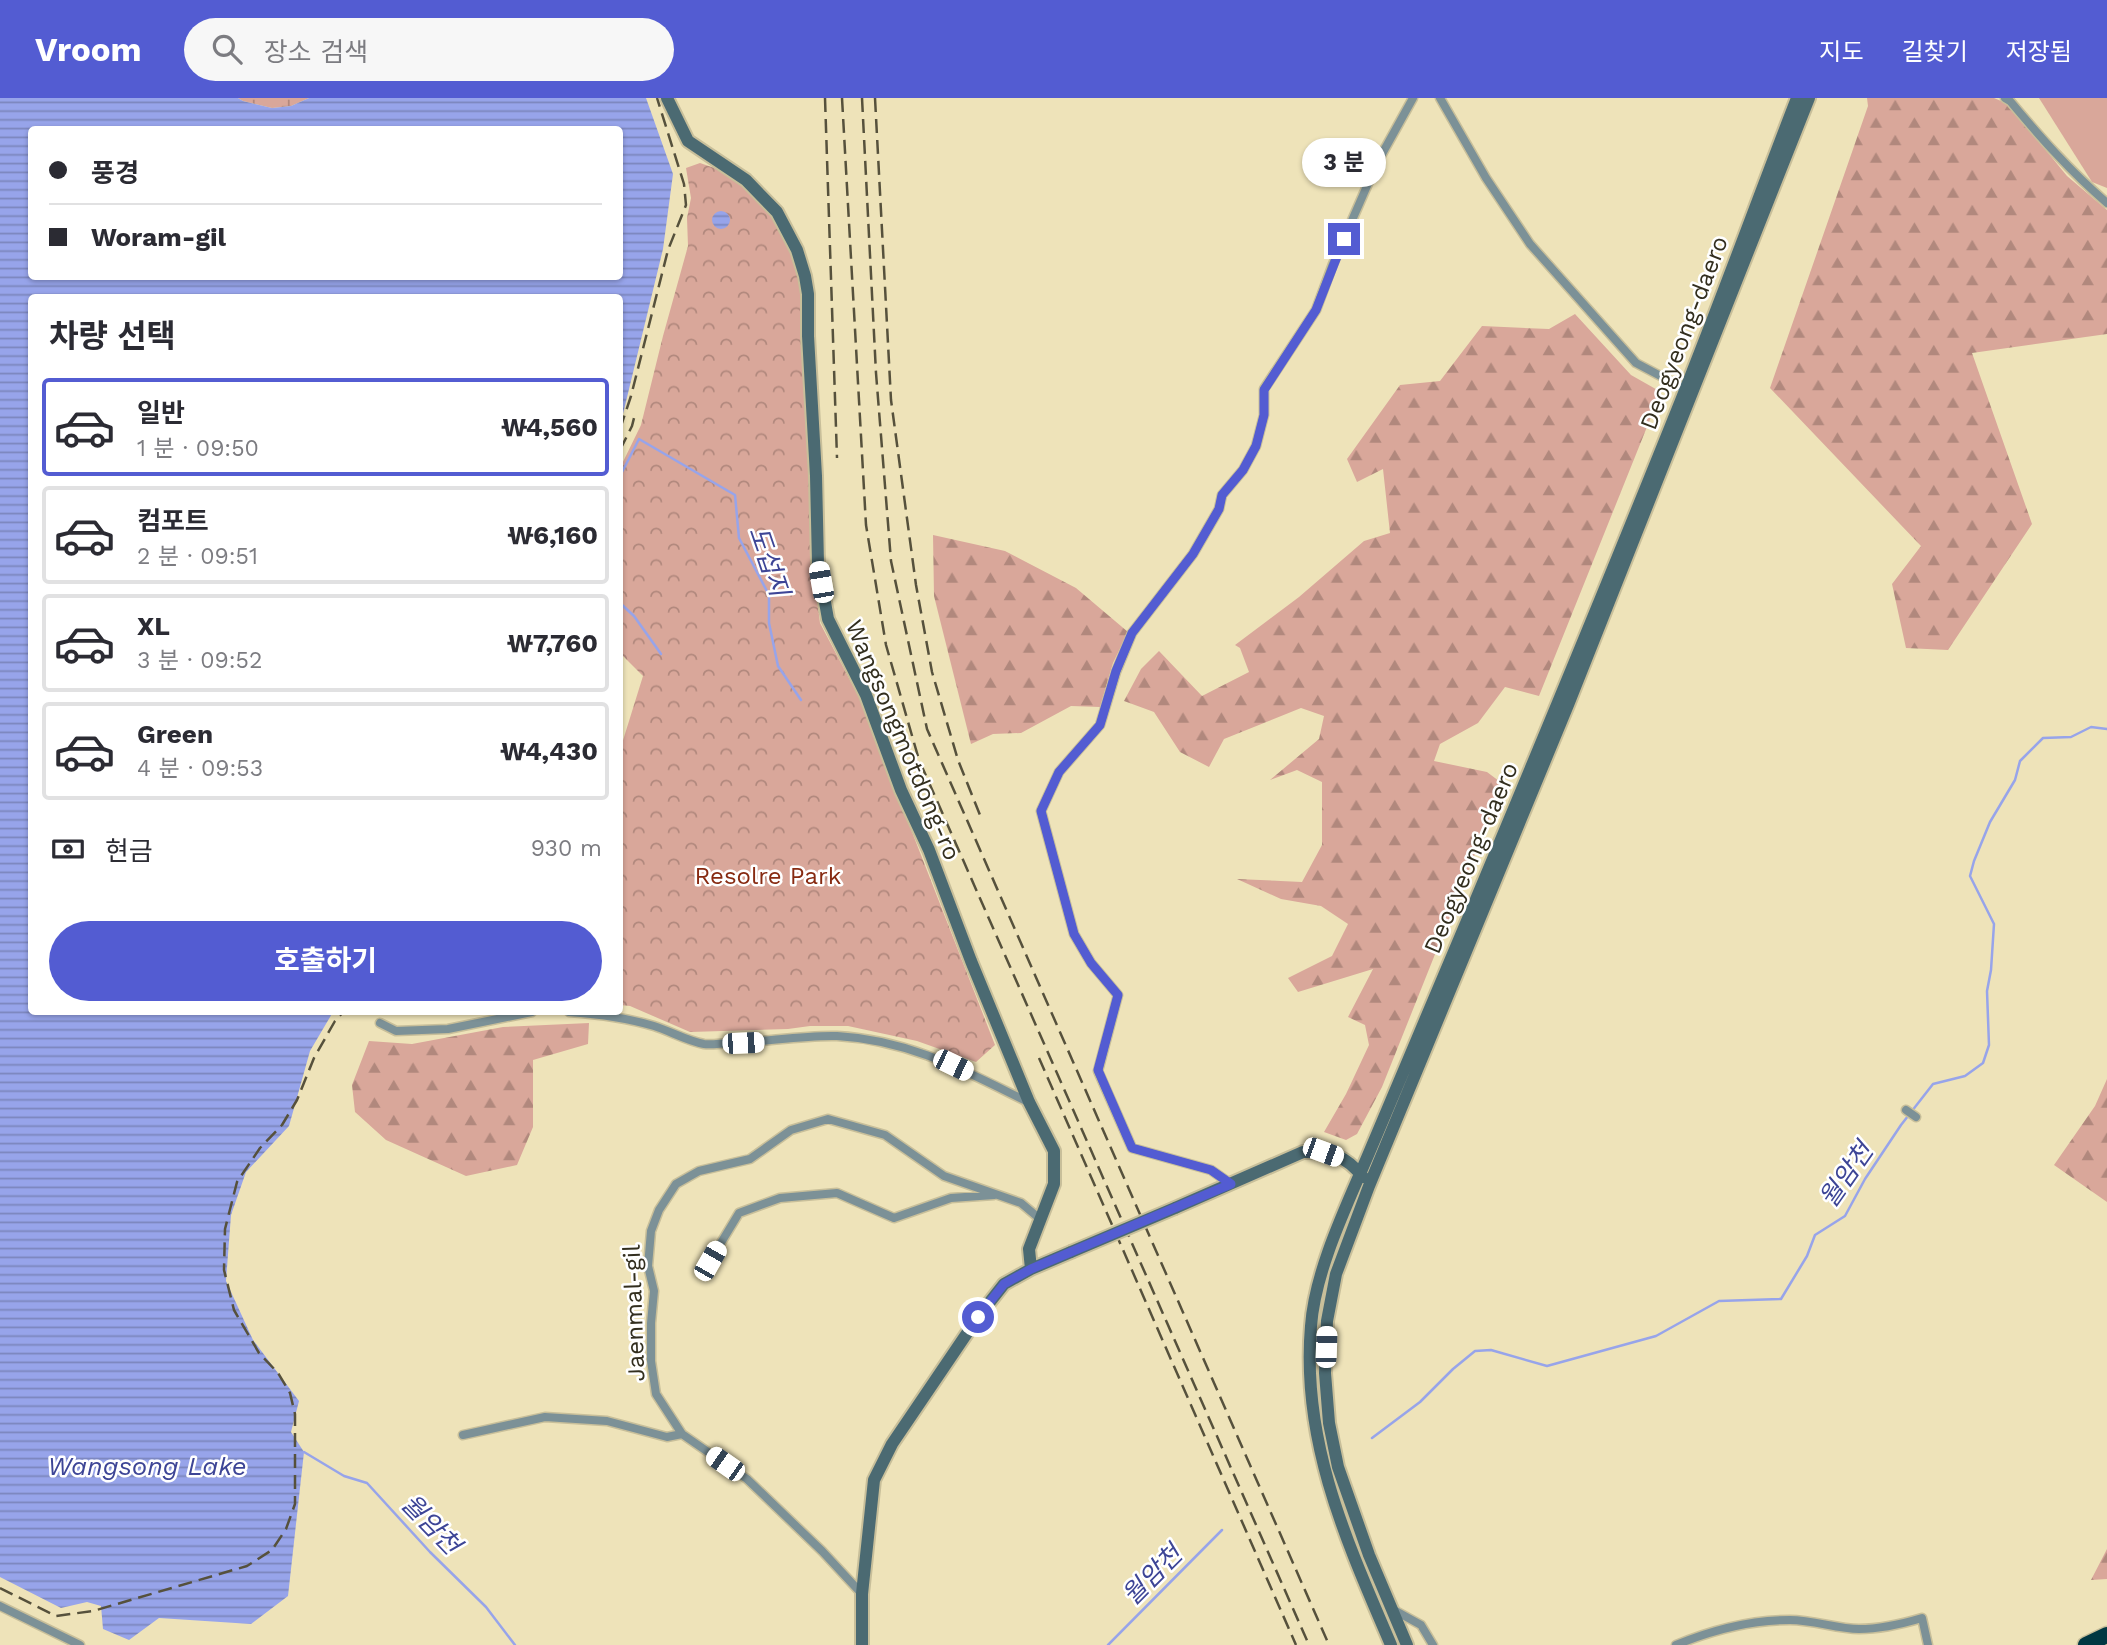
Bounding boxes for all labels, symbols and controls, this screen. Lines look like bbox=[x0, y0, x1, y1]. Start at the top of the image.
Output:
search box bbox=[184, 18, 674, 81]
text: Vroom bbox=[35, 30, 142, 69]
icon: search bbox=[208, 30, 246, 68]
text: 장소 검색 bbox=[264, 37, 368, 67]
text: 지도 bbox=[1819, 38, 1864, 66]
text: 길찾기 bbox=[1902, 38, 1968, 66]
text: 저장됨 bbox=[2006, 38, 2072, 66]
callout: 3 분 bbox=[1302, 138, 1386, 186]
text: 3 분 bbox=[1323, 149, 1365, 176]
text: 풍경 bbox=[91, 158, 139, 188]
text: Woram-gil bbox=[91, 222, 226, 252]
route end bbox=[1328, 223, 1360, 255]
street label: Deogyeong-daero bbox=[1634, 232, 1734, 434]
text: 차량 선택 bbox=[49, 317, 176, 355]
icon: car bbox=[53, 396, 116, 459]
text: 일반 bbox=[137, 398, 185, 428]
text: ₩4,560 bbox=[501, 412, 598, 442]
text: 1 분 · 09:50 bbox=[137, 435, 259, 462]
icon: car bbox=[53, 504, 116, 567]
text: 컴포트 bbox=[137, 506, 209, 536]
text: ₩6,160 bbox=[507, 520, 598, 550]
water label: 도섭지 bbox=[743, 522, 796, 602]
text: 2 분 · 09:51 bbox=[137, 543, 258, 570]
car bbox=[808, 559, 835, 605]
text: XL bbox=[137, 611, 170, 641]
icon: car bbox=[53, 612, 116, 675]
street label: Wangsongmotdong-ro bbox=[840, 616, 966, 864]
text: ₩7,760 bbox=[507, 628, 598, 658]
text: 3 분 · 09:52 bbox=[137, 647, 262, 674]
text: Green bbox=[137, 719, 213, 749]
icon: car bbox=[53, 720, 116, 783]
text: ₩4,430 bbox=[500, 736, 598, 766]
text: 4 분 · 09:53 bbox=[137, 755, 263, 782]
street label: Deogyeong-daero bbox=[1418, 758, 1524, 958]
icon: cash bbox=[49, 830, 87, 868]
text: 930 m bbox=[531, 835, 602, 862]
text: 현금 bbox=[105, 836, 153, 866]
park label: Resolre Park bbox=[695, 862, 842, 890]
button: 호출하기 bbox=[49, 921, 602, 1001]
car bbox=[722, 1032, 765, 1054]
car bbox=[930, 1046, 977, 1084]
water label: 월암천 bbox=[1813, 1134, 1881, 1213]
car bbox=[1300, 1135, 1347, 1169]
car bbox=[691, 1238, 730, 1284]
street label: Jaenmal-gil bbox=[618, 1243, 650, 1382]
route start bbox=[962, 1301, 994, 1333]
car bbox=[1315, 1326, 1338, 1368]
car bbox=[702, 1443, 749, 1485]
water label: Wangsong Lake bbox=[47, 1451, 247, 1481]
water label: 월암천 bbox=[395, 1488, 469, 1562]
water label: 월암천 bbox=[1116, 1537, 1190, 1611]

